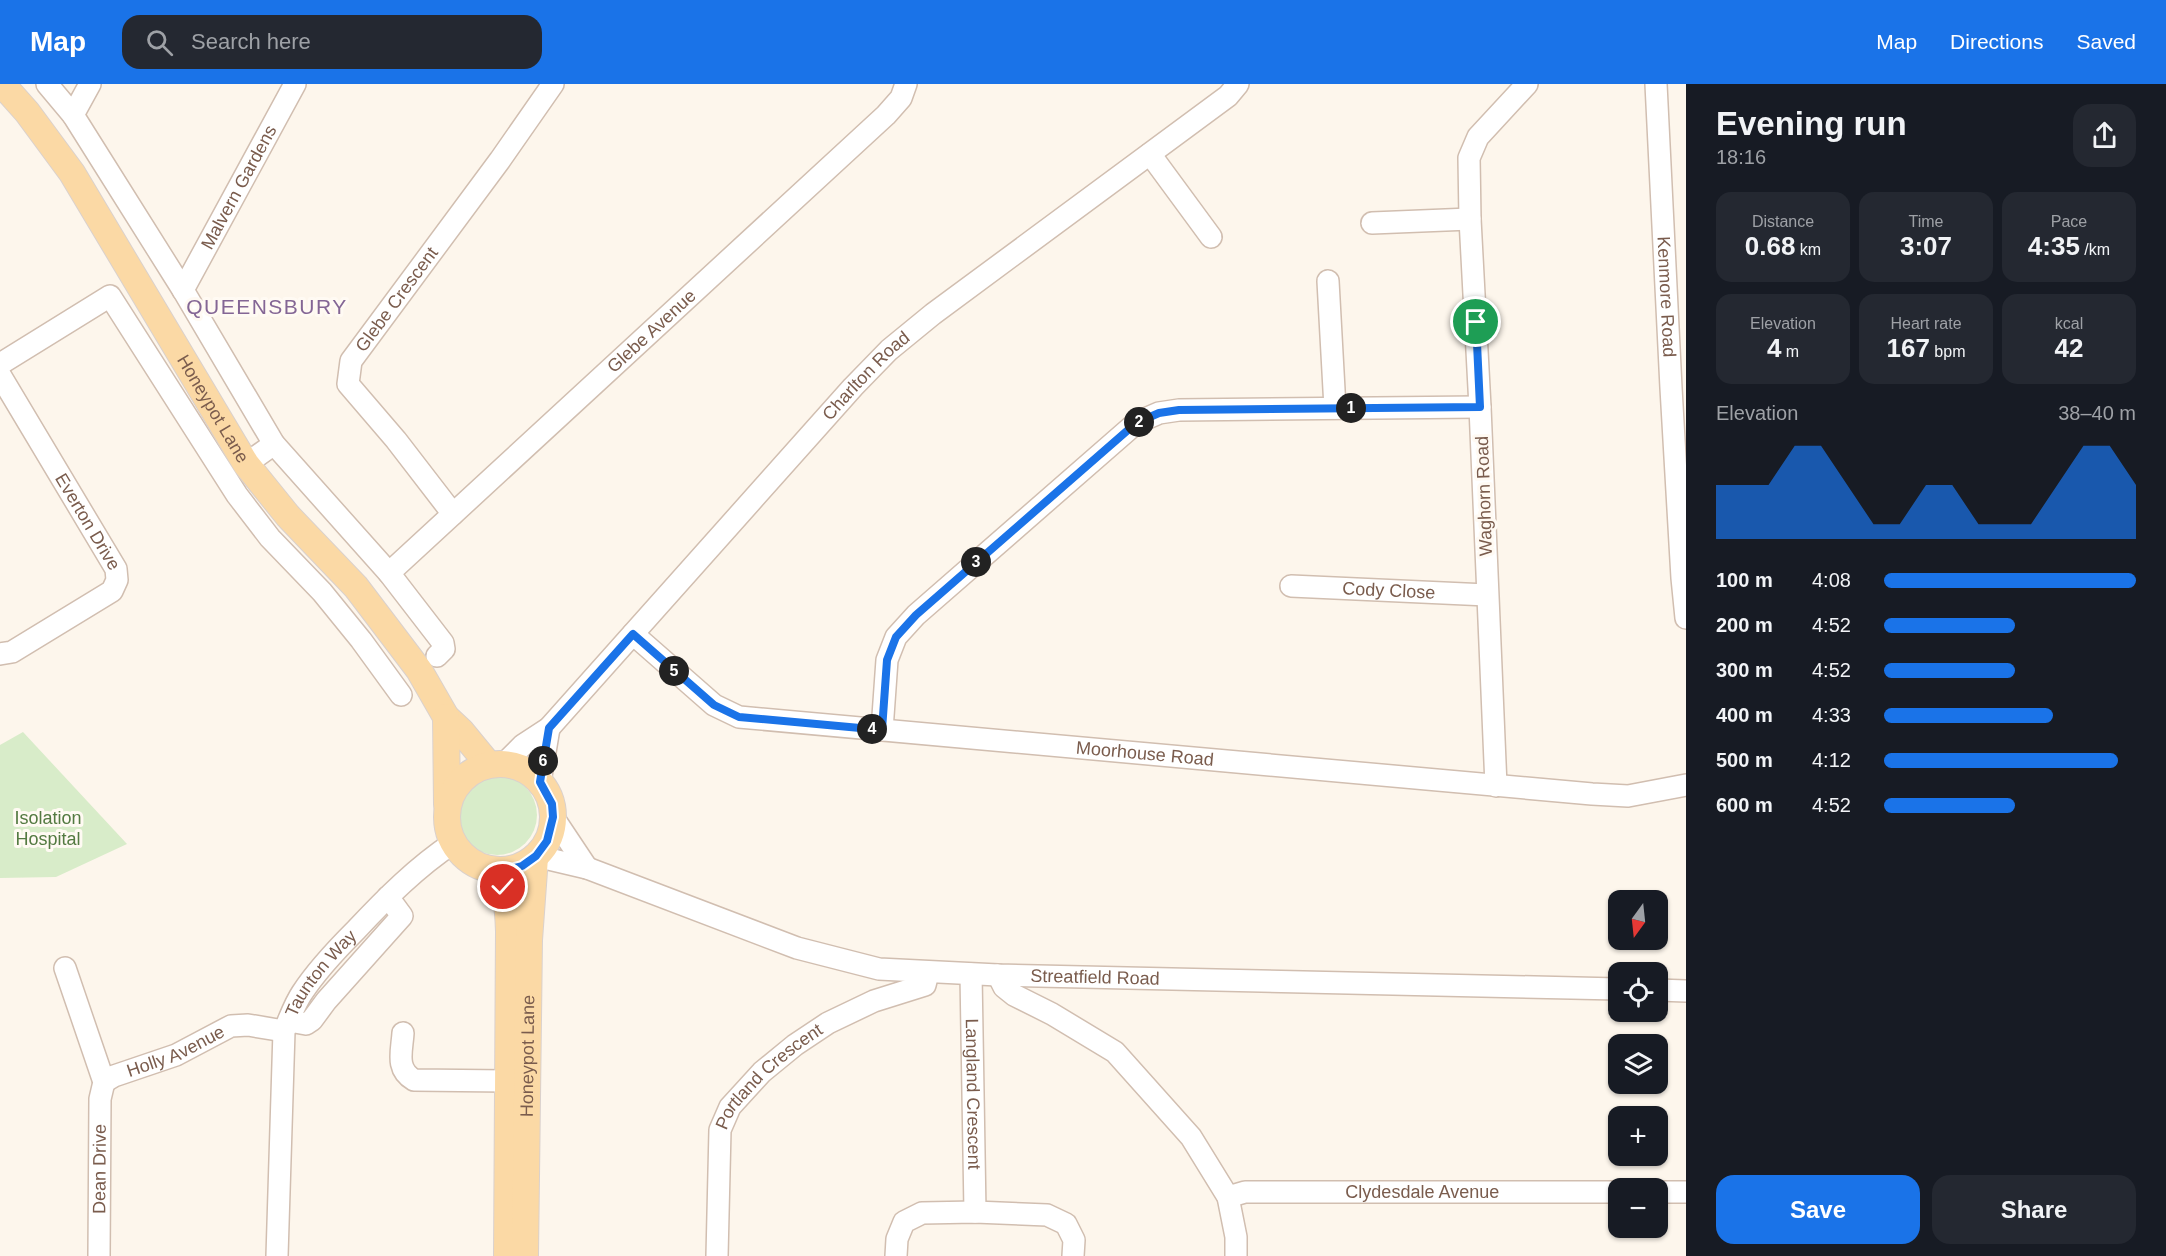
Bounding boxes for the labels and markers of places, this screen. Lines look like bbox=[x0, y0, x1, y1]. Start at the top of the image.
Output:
pin bbox=[1450, 296, 1501, 347]
pin: 1 bbox=[1336, 393, 1366, 423]
pin: 2 bbox=[1124, 407, 1154, 437]
pin: 3 bbox=[961, 547, 991, 577]
pin: 5 bbox=[659, 656, 689, 686]
pin: 4 bbox=[857, 714, 887, 744]
pin: 6 bbox=[528, 746, 558, 776]
pin bbox=[477, 861, 528, 912]

